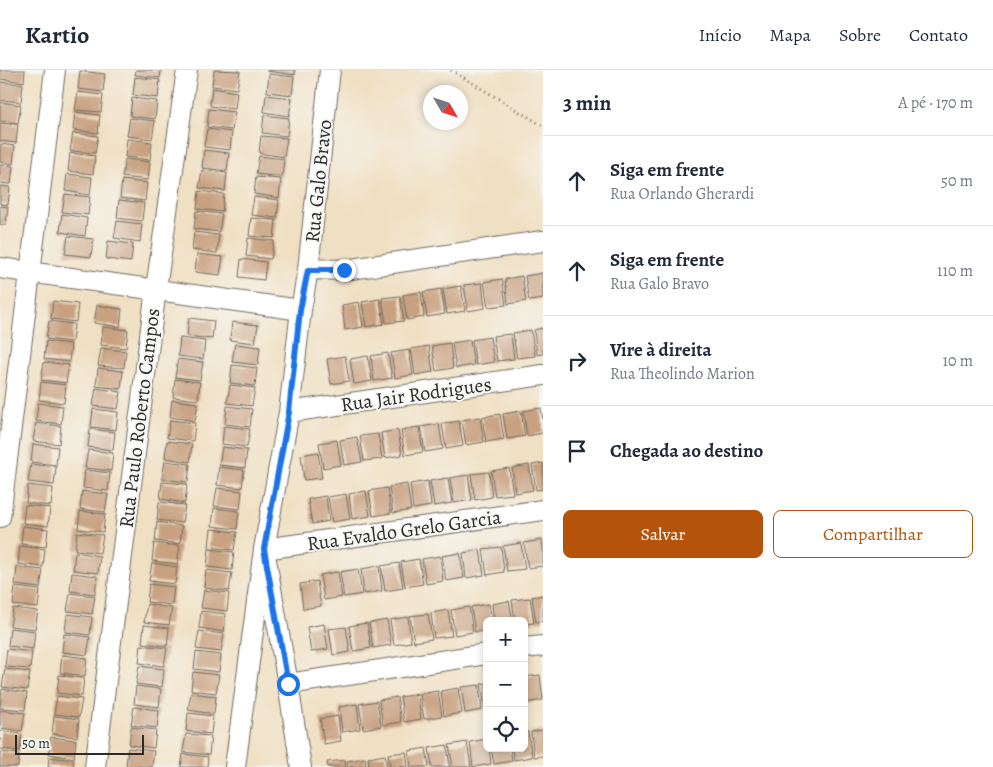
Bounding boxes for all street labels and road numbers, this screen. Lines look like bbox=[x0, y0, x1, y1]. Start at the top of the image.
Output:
street label: Rua Galo Bravo bbox=[299, 118, 338, 244]
street label: Rua Paulo Roberto Campos bbox=[113, 307, 166, 529]
street label: Rua Jair Rodrigues bbox=[339, 371, 493, 418]
street label: Rua Evaldo Grelo Garcia bbox=[305, 503, 504, 557]

